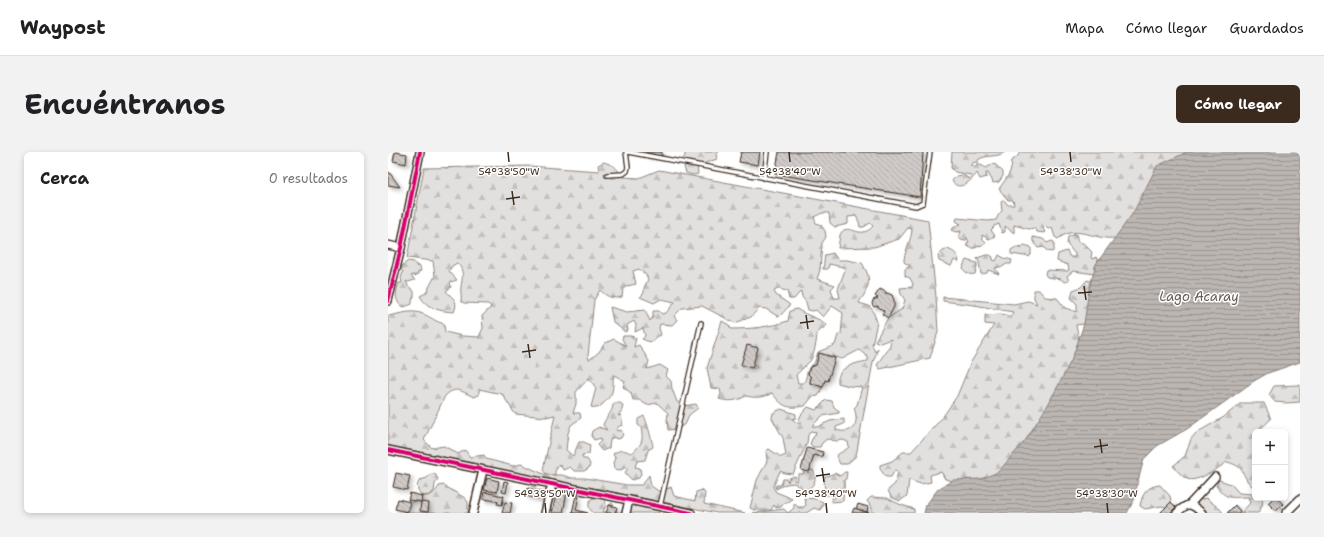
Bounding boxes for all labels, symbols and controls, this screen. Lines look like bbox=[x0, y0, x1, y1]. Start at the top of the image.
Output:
text: Waypost bbox=[20, 15, 105, 40]
text: Mapa bbox=[1065, 19, 1104, 37]
text: Cómo llegar bbox=[1126, 19, 1207, 37]
text: Guardados bbox=[1229, 19, 1304, 37]
text: Encuéntranos bbox=[24, 85, 226, 123]
button: Cómo llegar bbox=[1176, 85, 1300, 123]
text: 54°38'50"W bbox=[478, 165, 540, 178]
text: 54°38'40"W bbox=[759, 165, 821, 178]
text: 54°38'30"W bbox=[1040, 165, 1102, 178]
text: Cerca bbox=[40, 167, 89, 189]
text: 0 resultados bbox=[269, 170, 348, 187]
water label: Lago Acaray bbox=[1159, 288, 1239, 305]
map controls bbox=[1252, 429, 1288, 501]
button: + bbox=[1252, 429, 1288, 465]
button: − bbox=[1252, 465, 1288, 501]
text: 54°38'50"W bbox=[514, 487, 576, 500]
text: 54°38'40"W bbox=[795, 487, 857, 500]
text: 54°38'30"W bbox=[1076, 487, 1138, 500]

